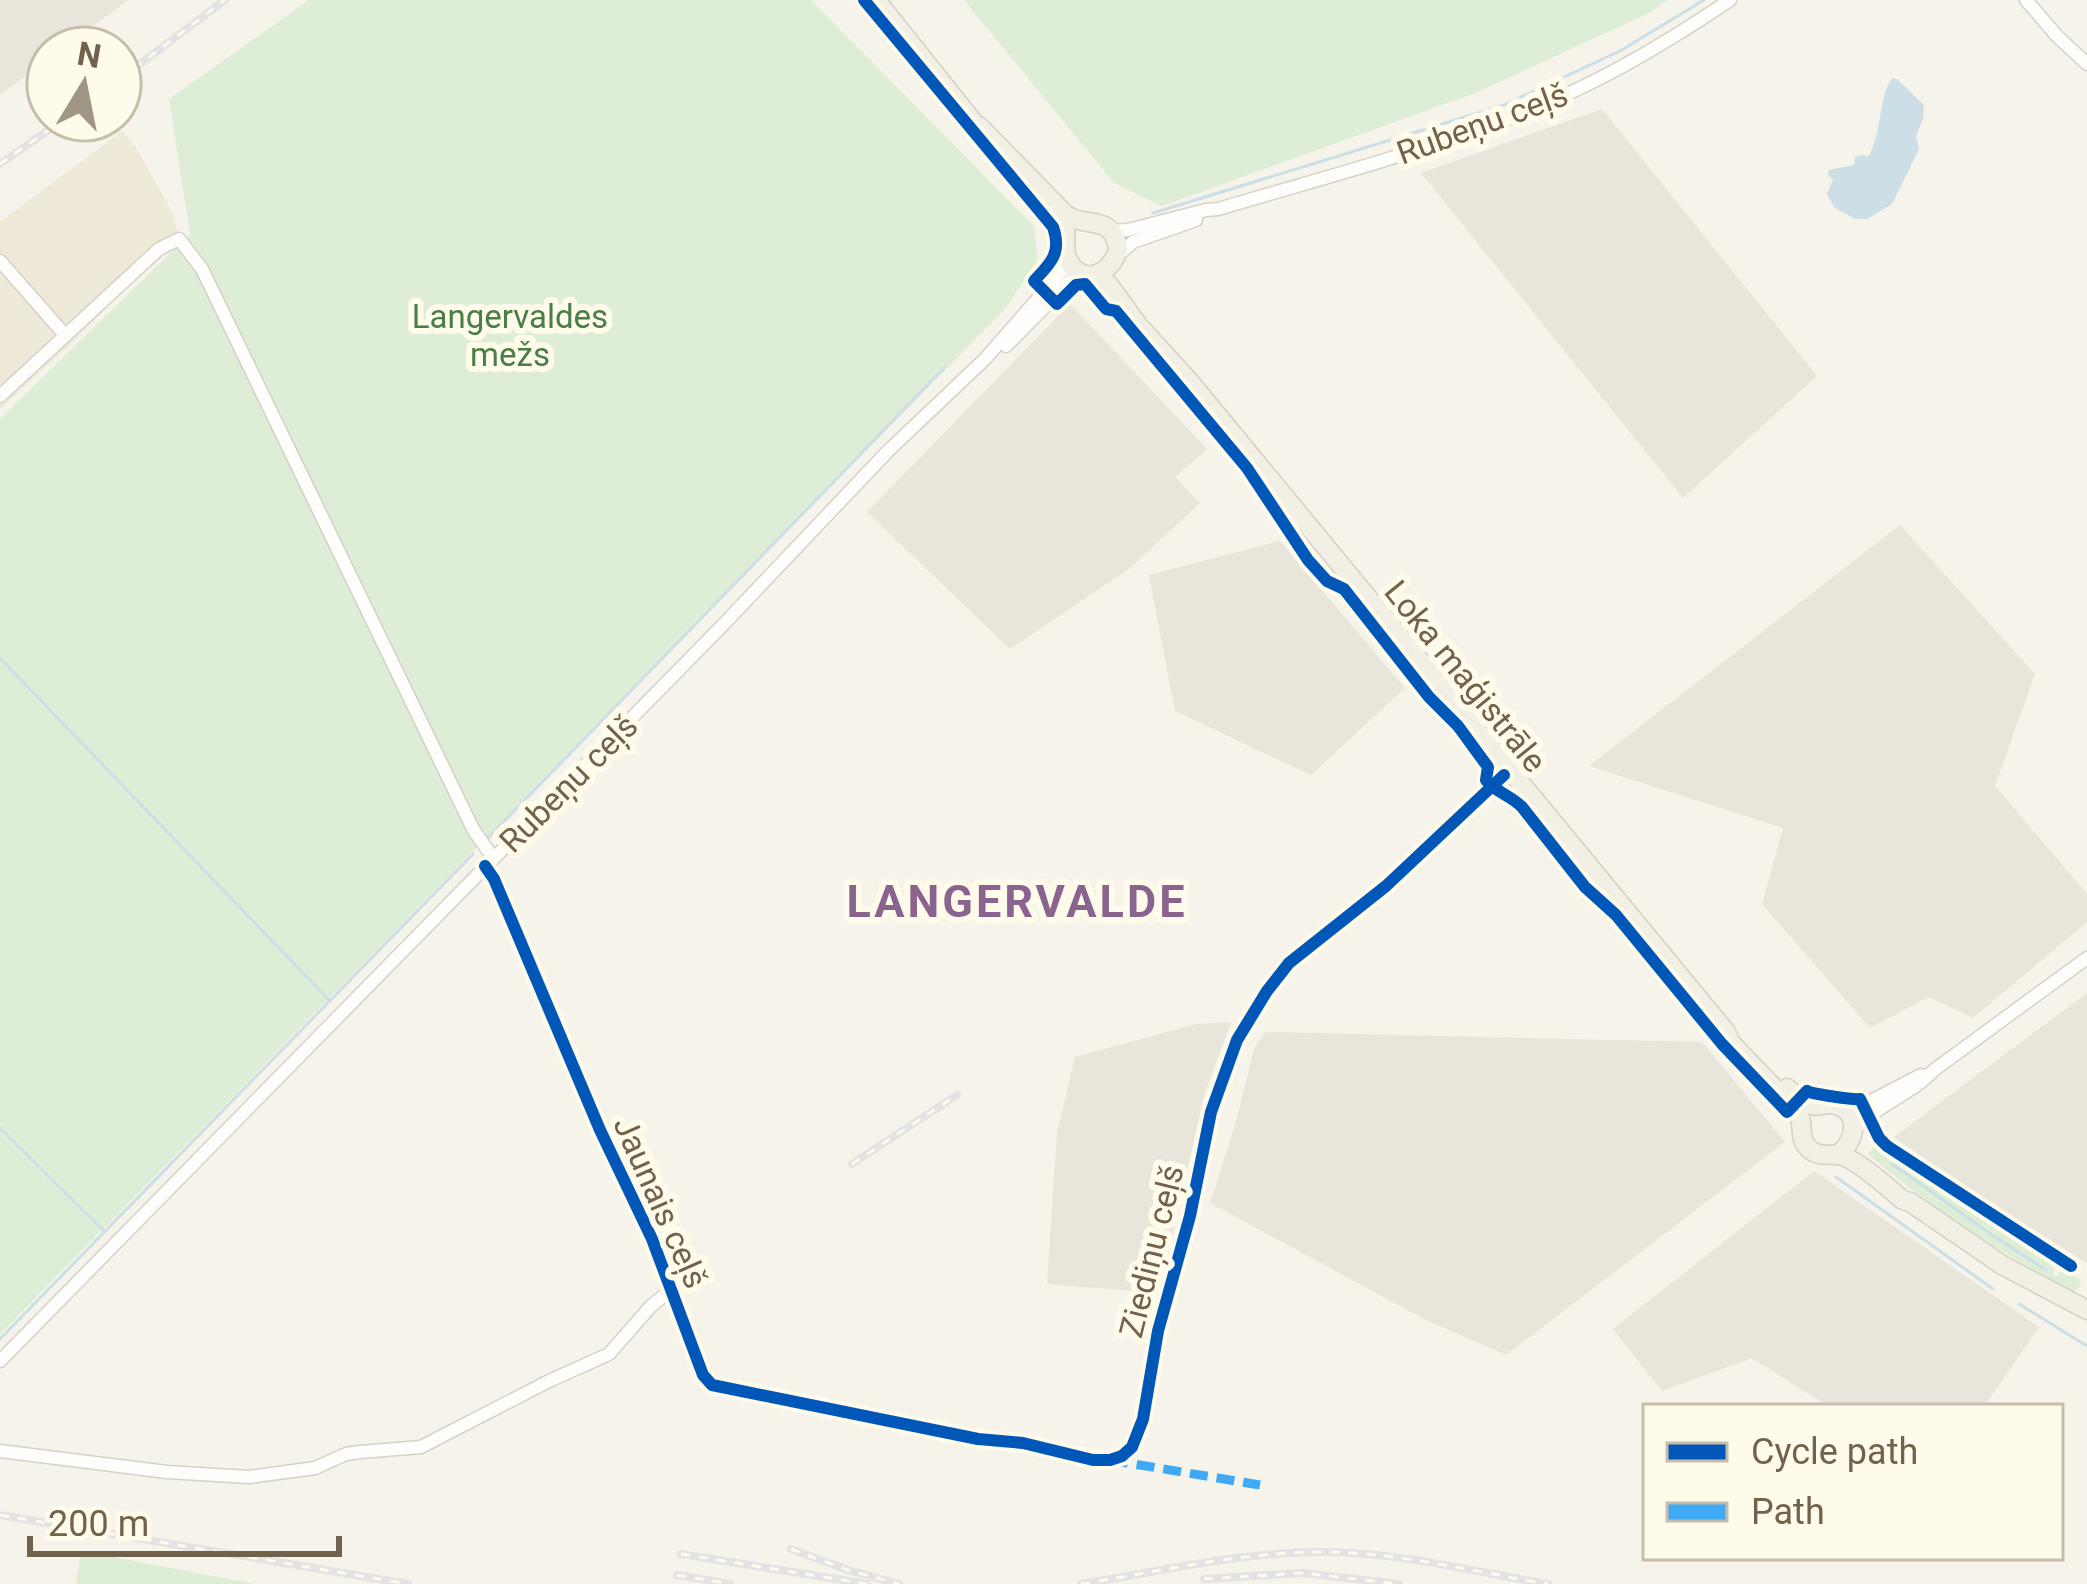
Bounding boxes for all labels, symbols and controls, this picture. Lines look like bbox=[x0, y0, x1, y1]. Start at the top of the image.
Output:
north arrow bbox=[24, 24, 144, 144]
text: N bbox=[74, 34, 104, 76]
street label: Rubeņu ceļš bbox=[1391, 75, 1573, 173]
park label: Langervaldes mežs bbox=[412, 297, 608, 374]
street label: Loka maģistrāle bbox=[1377, 573, 1555, 780]
street label: Rubeņu ceļš bbox=[491, 706, 646, 861]
district label: LANGERVALDE bbox=[846, 875, 1188, 928]
street label: Jaunais ceļš bbox=[604, 1110, 716, 1294]
street label: Ziediņu ceļš bbox=[1111, 1161, 1193, 1342]
legend bbox=[1643, 1404, 2063, 1560]
text: Cycle path bbox=[1751, 1431, 1918, 1473]
scale bar bbox=[30, 1482, 339, 1556]
text: Path bbox=[1751, 1491, 1825, 1533]
text: 200 m bbox=[48, 1503, 149, 1545]

